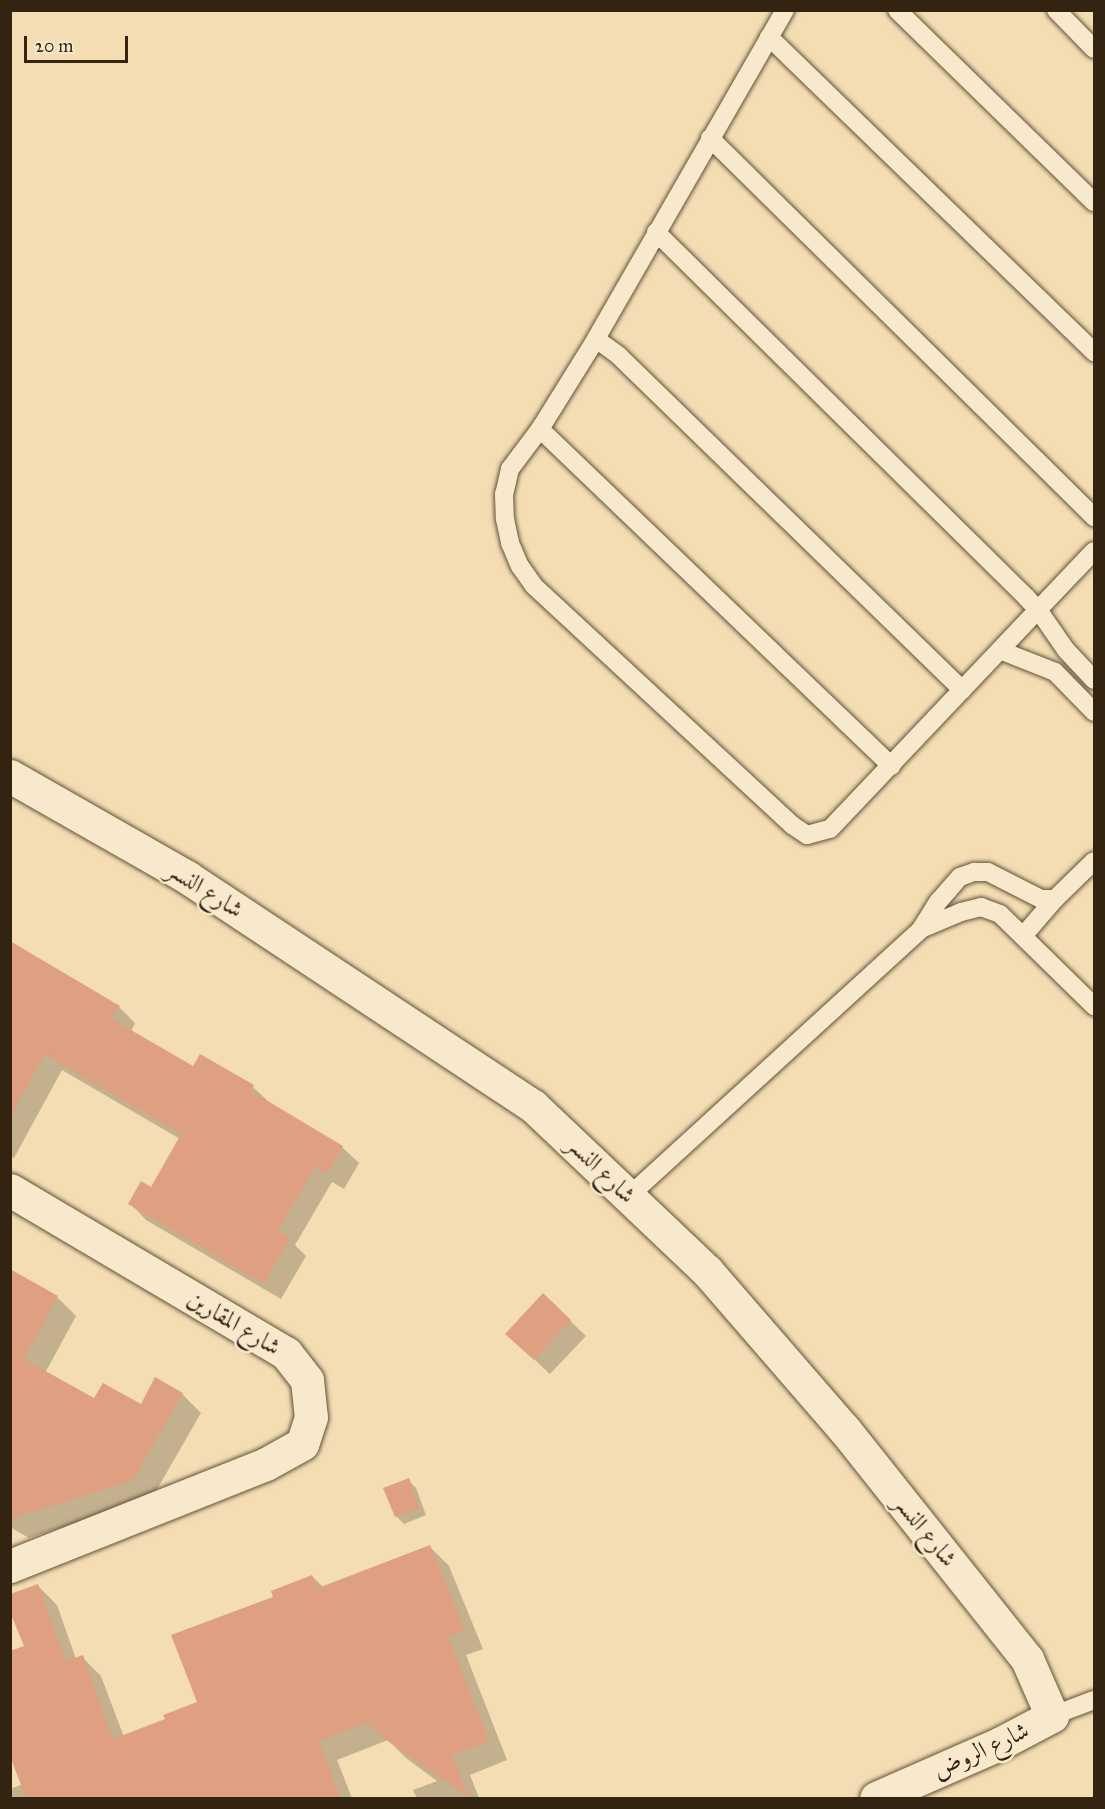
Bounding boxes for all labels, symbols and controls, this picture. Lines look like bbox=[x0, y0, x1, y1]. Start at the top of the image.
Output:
scale bar bbox=[27, 24, 130, 62]
text: 20 m bbox=[35, 35, 73, 57]
street label: شارع النسر bbox=[162, 855, 248, 925]
street label: شارع النسر bbox=[561, 1130, 641, 1210]
street label: شارع المقارين bbox=[182, 1284, 286, 1362]
street label: شارع النسر bbox=[887, 1489, 963, 1573]
street label: شارع الروض bbox=[928, 1716, 1034, 1786]

